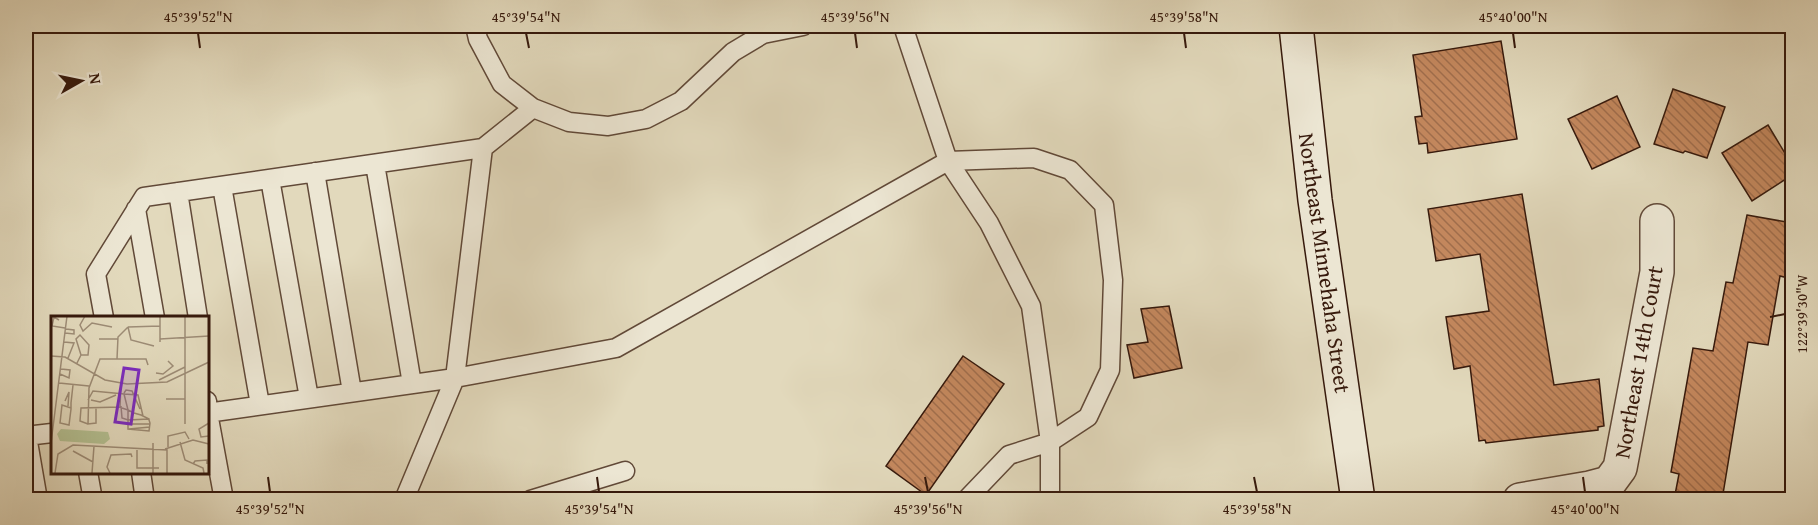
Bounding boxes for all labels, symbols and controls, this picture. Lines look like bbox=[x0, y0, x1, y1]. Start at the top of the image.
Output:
text: 45°39'52"N bbox=[164, 6, 233, 27]
text: 45°39'54"N bbox=[492, 6, 561, 27]
text: 45°39'56"N bbox=[821, 6, 890, 27]
text: 45°39'58"N bbox=[1150, 6, 1219, 27]
text: 45°40'00"N bbox=[1479, 6, 1548, 27]
north arrow bbox=[51, 51, 111, 111]
text: N bbox=[83, 71, 109, 86]
street label: Northeast Minnehaha Street bbox=[1291, 131, 1359, 395]
street label: Northeast 14th Court bbox=[1605, 263, 1671, 461]
text: 122°39'30"W bbox=[1791, 274, 1812, 354]
inset map bbox=[51, 316, 208, 474]
text: 45°39'52"N bbox=[236, 498, 305, 519]
text: 45°39'54"N bbox=[565, 498, 634, 519]
text: 45°39'56"N bbox=[894, 498, 963, 519]
text: 45°39'58"N bbox=[1223, 498, 1292, 519]
text: 45°40'00"N bbox=[1551, 498, 1620, 519]

